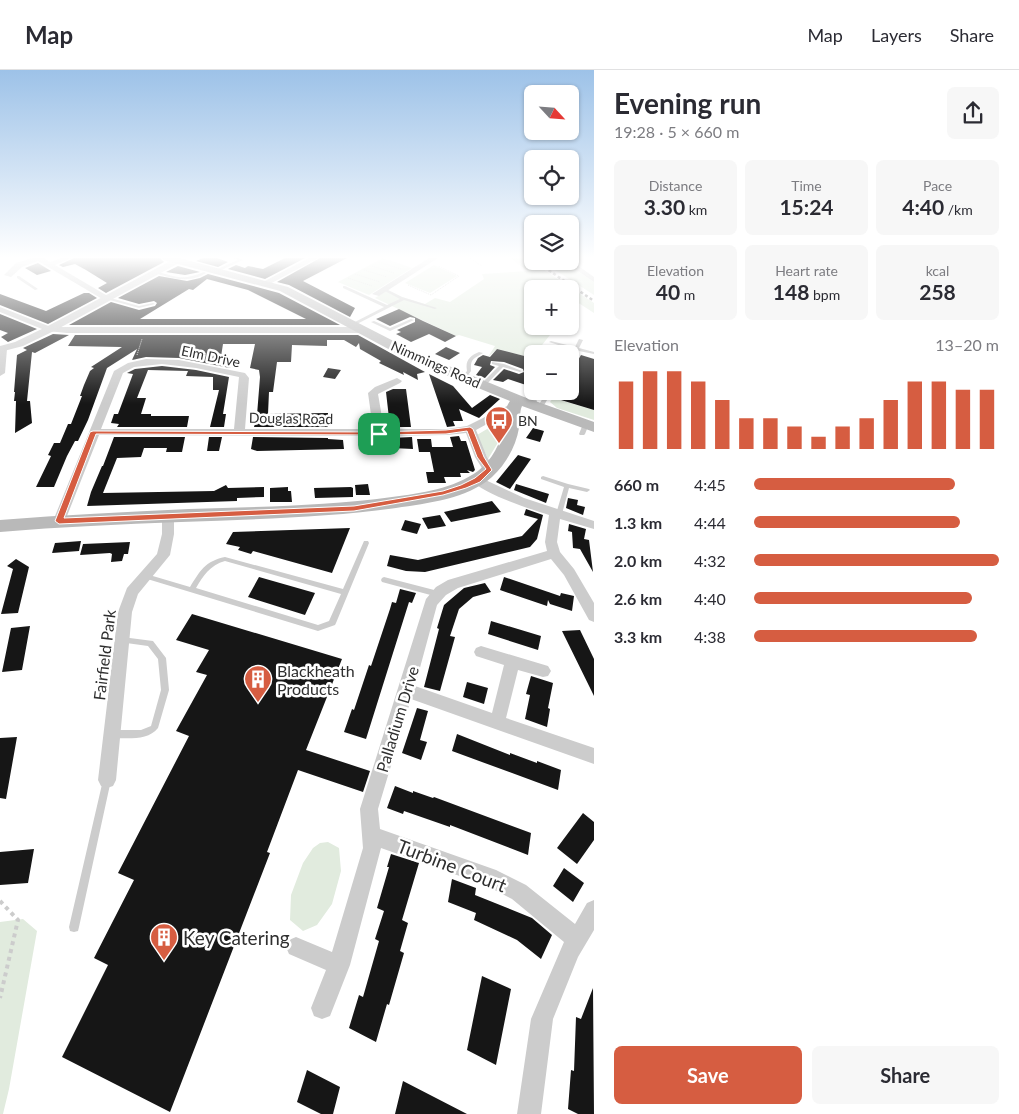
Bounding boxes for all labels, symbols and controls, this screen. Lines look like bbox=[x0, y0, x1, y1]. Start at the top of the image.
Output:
text: Map bbox=[25, 20, 73, 49]
text: Map bbox=[807, 24, 843, 46]
text: Layers bbox=[871, 24, 922, 46]
text: Share bbox=[950, 24, 994, 46]
north arrow bbox=[524, 85, 579, 140]
map controls bbox=[524, 85, 579, 400]
text: Evening run bbox=[614, 86, 761, 120]
button: share bbox=[947, 87, 999, 139]
text: 19:28 · 5 × 660 m bbox=[614, 122, 739, 141]
button: locate bbox=[524, 150, 579, 205]
text: Distance bbox=[649, 177, 702, 194]
text: Time bbox=[791, 177, 822, 194]
text: Pace bbox=[923, 177, 952, 194]
text: 3.30 bbox=[644, 194, 685, 219]
text: 15:24 bbox=[779, 194, 834, 219]
text: 4:40 bbox=[902, 194, 944, 219]
text: km bbox=[685, 201, 707, 218]
text: /km bbox=[944, 201, 973, 218]
button: layers bbox=[524, 215, 579, 270]
text: Elevation bbox=[647, 262, 704, 279]
text: Heart rate bbox=[775, 262, 838, 279]
text: kcal bbox=[926, 262, 949, 279]
text: 40 bbox=[656, 279, 680, 304]
text: 148 bbox=[773, 279, 809, 304]
text: 258 bbox=[919, 279, 956, 304]
button: + bbox=[524, 280, 579, 335]
text: m bbox=[680, 286, 695, 303]
text: bpm bbox=[809, 286, 840, 303]
text: Elevation bbox=[614, 335, 679, 354]
text: 13–20 m bbox=[935, 335, 999, 354]
street label: Nimmings Road bbox=[389, 337, 483, 391]
street label: Elm Drive bbox=[180, 341, 242, 371]
button: − bbox=[524, 345, 579, 400]
bus stop icon: BN bbox=[484, 405, 514, 444]
street label: Douglas Road bbox=[249, 409, 333, 427]
place label: BN bbox=[518, 412, 538, 429]
pin bbox=[358, 413, 400, 455]
icon: arrive bbox=[365, 420, 393, 448]
text: 660 m bbox=[614, 475, 659, 494]
text: 4:45 bbox=[694, 475, 726, 494]
text: 1.3 km bbox=[614, 513, 662, 532]
text: 4:44 bbox=[694, 513, 726, 532]
text: 2.0 km bbox=[614, 551, 662, 570]
text: 4:32 bbox=[694, 551, 726, 570]
text: 2.6 km bbox=[614, 589, 662, 608]
text: 4:40 bbox=[694, 589, 726, 608]
street label: Fairfield Park bbox=[89, 608, 119, 701]
text: 3.3 km bbox=[614, 627, 662, 646]
text: 4:38 bbox=[694, 627, 726, 646]
place label: Blackheath Products bbox=[277, 661, 355, 698]
building icon: Blackheath Products bbox=[243, 664, 273, 703]
street label: Palladium Drive bbox=[372, 664, 422, 774]
street label: Turbine Court bbox=[394, 834, 510, 896]
building icon: Key Catering bbox=[149, 922, 179, 961]
place label: Key Catering bbox=[183, 926, 290, 949]
button: Save bbox=[614, 1046, 802, 1104]
button: Share bbox=[812, 1046, 999, 1104]

